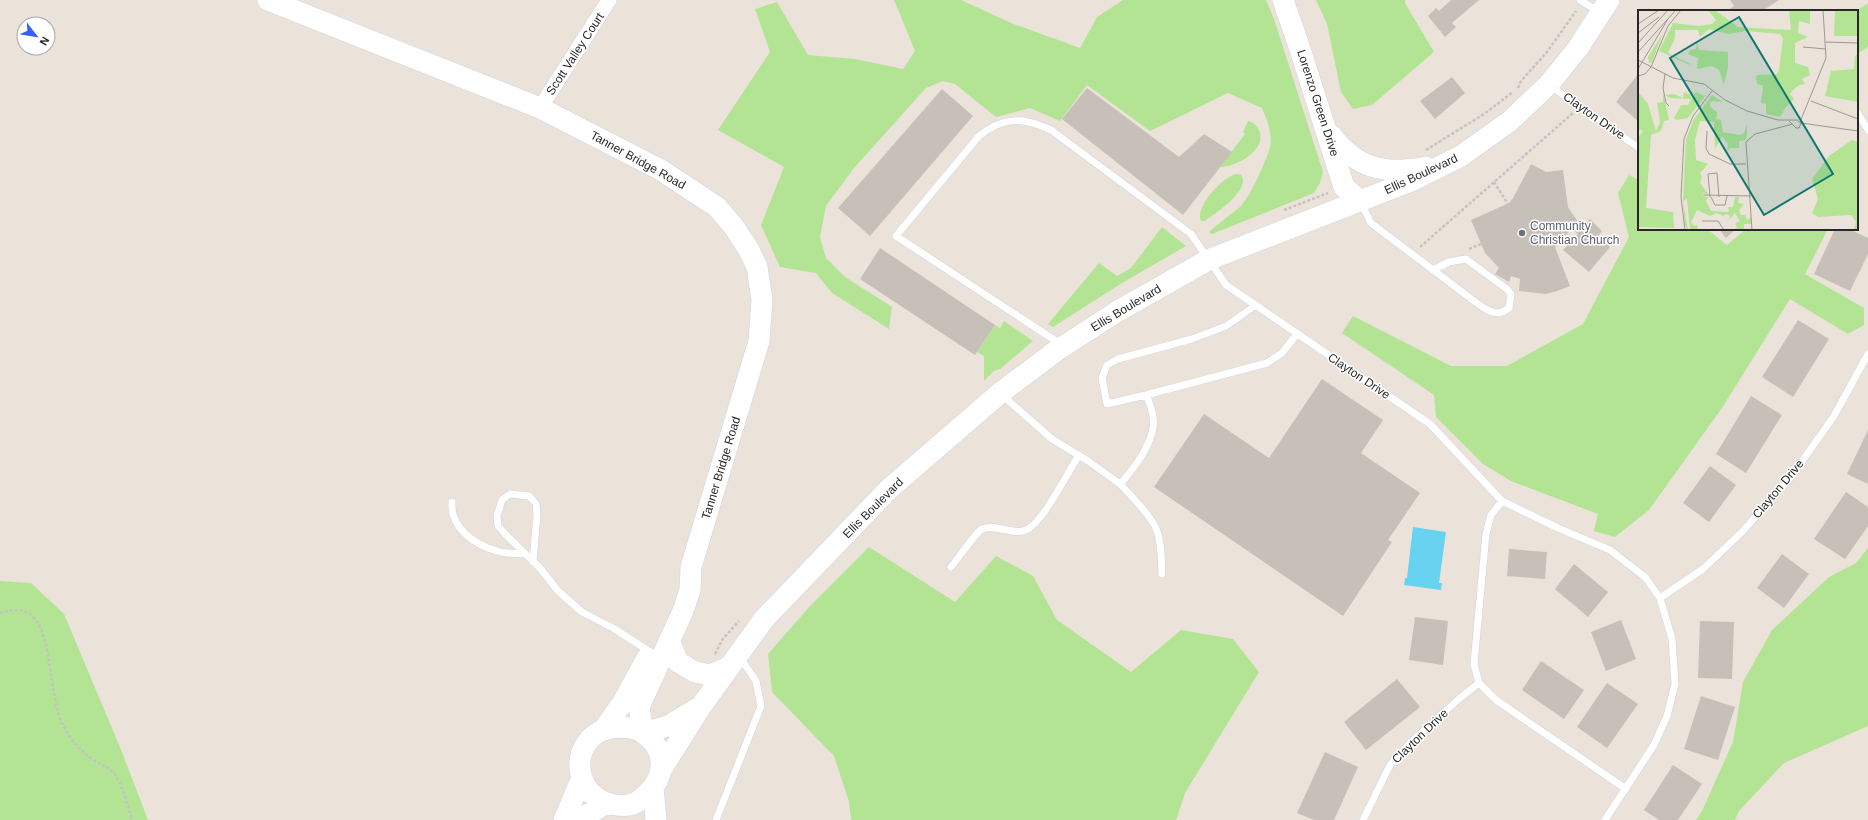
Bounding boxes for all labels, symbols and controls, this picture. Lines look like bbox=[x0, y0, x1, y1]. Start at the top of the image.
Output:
street label: Scott Valley Court bbox=[543, 10, 607, 98]
inset map bbox=[1638, 10, 1858, 230]
north arrow bbox=[16, 16, 56, 56]
text: N bbox=[37, 35, 52, 48]
street label: Lorenzo Green Drive bbox=[1294, 48, 1342, 158]
street label: Clayton Drive bbox=[1560, 90, 1628, 143]
street label: Tanner Bridge Road bbox=[588, 128, 688, 192]
street label: Ellis Boulevard bbox=[1382, 151, 1460, 197]
place label: Community Christian Church bbox=[1530, 219, 1619, 247]
marker: Community Christian Church bbox=[1517, 228, 1527, 238]
street label: Ellis Boulevard bbox=[1088, 282, 1164, 334]
street label: Clayton Drive bbox=[1325, 350, 1393, 402]
street label: Tanner Bridge Road bbox=[699, 415, 743, 521]
street label: Clayton Drive bbox=[1749, 457, 1807, 521]
street label: Ellis Boulevard bbox=[840, 475, 906, 541]
street label: Clayton Drive bbox=[1389, 706, 1451, 766]

